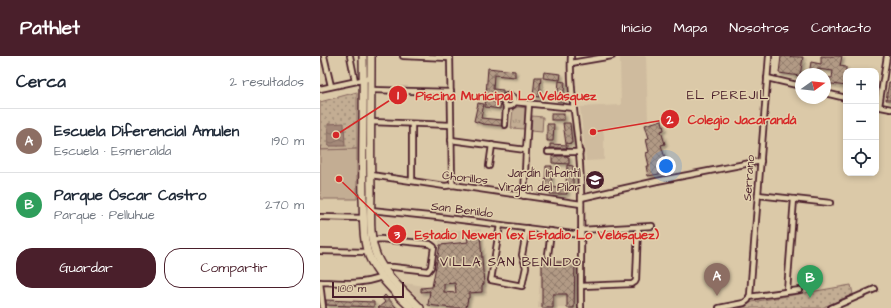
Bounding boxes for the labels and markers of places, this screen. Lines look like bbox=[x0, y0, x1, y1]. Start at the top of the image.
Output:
callout: Piscina Municipal Lo Velásquez bbox=[388, 83, 605, 108]
callout: Colegio Jacarandá bbox=[660, 107, 804, 132]
place label: Jardín Infantil Virgen del Pilar bbox=[498, 165, 581, 197]
school or university icon: Jardín Infantil Virgen del Pilar bbox=[584, 169, 606, 191]
callout: Estadio Newen (ex Estadio Lo Velásquez) bbox=[387, 222, 667, 247]
pin: A bbox=[704, 263, 730, 296]
pin: B bbox=[797, 265, 823, 298]

